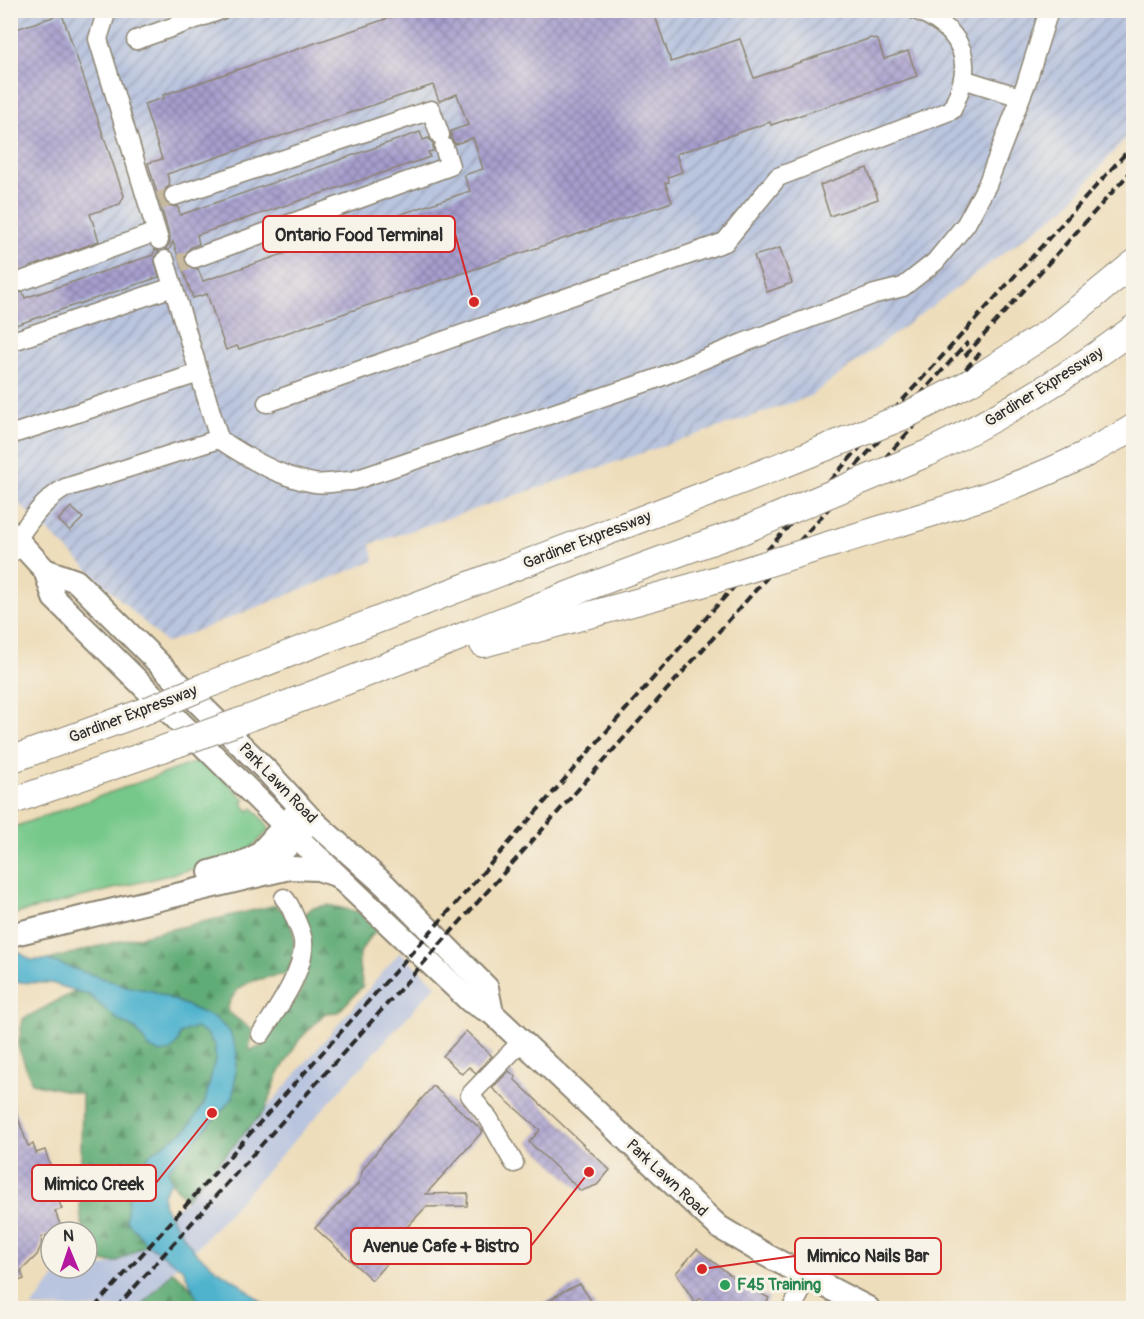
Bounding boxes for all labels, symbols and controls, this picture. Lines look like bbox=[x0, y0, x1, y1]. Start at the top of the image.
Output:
callout: Ontario Food Terminal bbox=[263, 216, 455, 252]
text: Ontario Food Terminal bbox=[275, 224, 443, 247]
street label: Gardiner Expressway bbox=[981, 342, 1107, 431]
street label: Gardiner Expressway bbox=[520, 506, 654, 574]
street label: Gardiner Expressway bbox=[66, 680, 200, 748]
street label: Park Lawn Road bbox=[235, 738, 321, 828]
street label: Park Lawn Road bbox=[622, 1135, 712, 1221]
callout: Mimico Creek bbox=[32, 1165, 156, 1201]
text: Mimico Creek bbox=[44, 1173, 145, 1196]
north arrow bbox=[39, 1220, 99, 1280]
text: N bbox=[63, 1226, 74, 1246]
callout: Avenue Cafe + Bistro bbox=[351, 1228, 531, 1264]
text: Avenue Cafe + Bistro bbox=[363, 1235, 519, 1258]
callout: Mimico Nails Bar bbox=[795, 1238, 941, 1274]
text: Mimico Nails Bar bbox=[807, 1245, 930, 1268]
place label: F45 Training bbox=[737, 1275, 821, 1295]
marker: F45 Training bbox=[718, 1278, 732, 1292]

